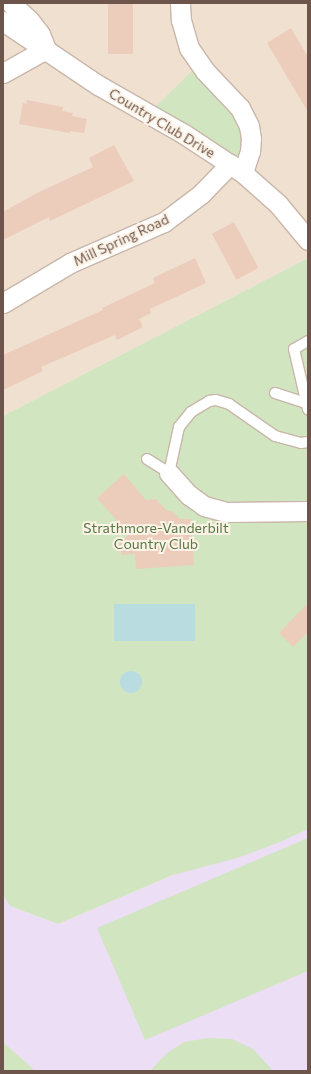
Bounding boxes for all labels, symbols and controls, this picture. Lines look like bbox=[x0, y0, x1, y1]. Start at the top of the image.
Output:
street label: Country Club Drive bbox=[106, 85, 218, 161]
street label: Mill Spring Road bbox=[71, 211, 171, 269]
park label: Strathmore-Vanderbilt Country Club bbox=[83, 520, 229, 552]

